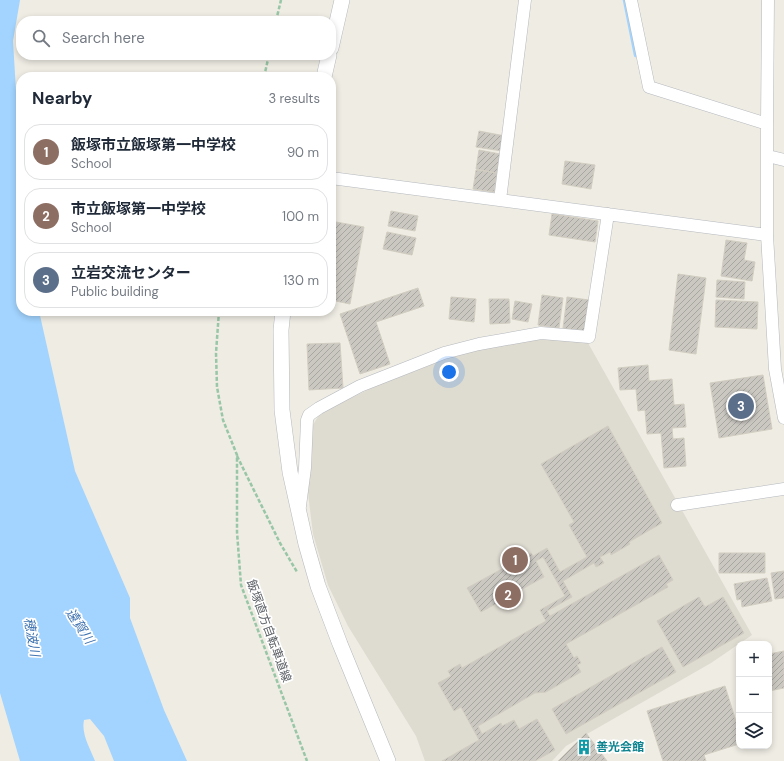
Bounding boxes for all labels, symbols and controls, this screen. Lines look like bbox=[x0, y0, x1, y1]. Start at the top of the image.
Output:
search box bbox=[16, 16, 336, 60]
icon: search bbox=[30, 27, 52, 49]
text: Search here bbox=[62, 28, 145, 48]
text: Nearby bbox=[32, 87, 92, 109]
text: 3 results bbox=[268, 90, 320, 107]
text: 飯塚市立飯塚第一中学校 bbox=[71, 135, 236, 155]
text: 1 bbox=[44, 144, 48, 161]
text: 90 m bbox=[287, 144, 319, 161]
text: School bbox=[71, 155, 112, 172]
text: 市立飯塚第一中学校 bbox=[71, 199, 206, 219]
text: 2 bbox=[42, 208, 50, 225]
text: 100 m bbox=[282, 208, 319, 225]
text: School bbox=[71, 219, 112, 236]
text: 立岩交流センター bbox=[71, 263, 191, 283]
text: 3 bbox=[42, 272, 50, 289]
text: 130 m bbox=[283, 272, 319, 289]
text: Public building bbox=[71, 283, 159, 300]
your location bbox=[439, 362, 459, 382]
pin: 3 bbox=[728, 391, 754, 421]
pin: 1 bbox=[502, 545, 528, 575]
street label: 飯塚直方自転車道線 bbox=[243, 578, 295, 684]
pin: 2 bbox=[495, 580, 521, 610]
water label: 遠賀川 bbox=[62, 605, 99, 649]
water label: 穂波川 bbox=[20, 616, 44, 660]
map controls bbox=[736, 641, 772, 749]
button: + bbox=[736, 641, 772, 677]
button: − bbox=[736, 677, 772, 713]
button: layers bbox=[736, 713, 772, 749]
building icon: 善光会館 bbox=[575, 738, 593, 756]
place label: 善光会館 bbox=[596, 739, 644, 755]

